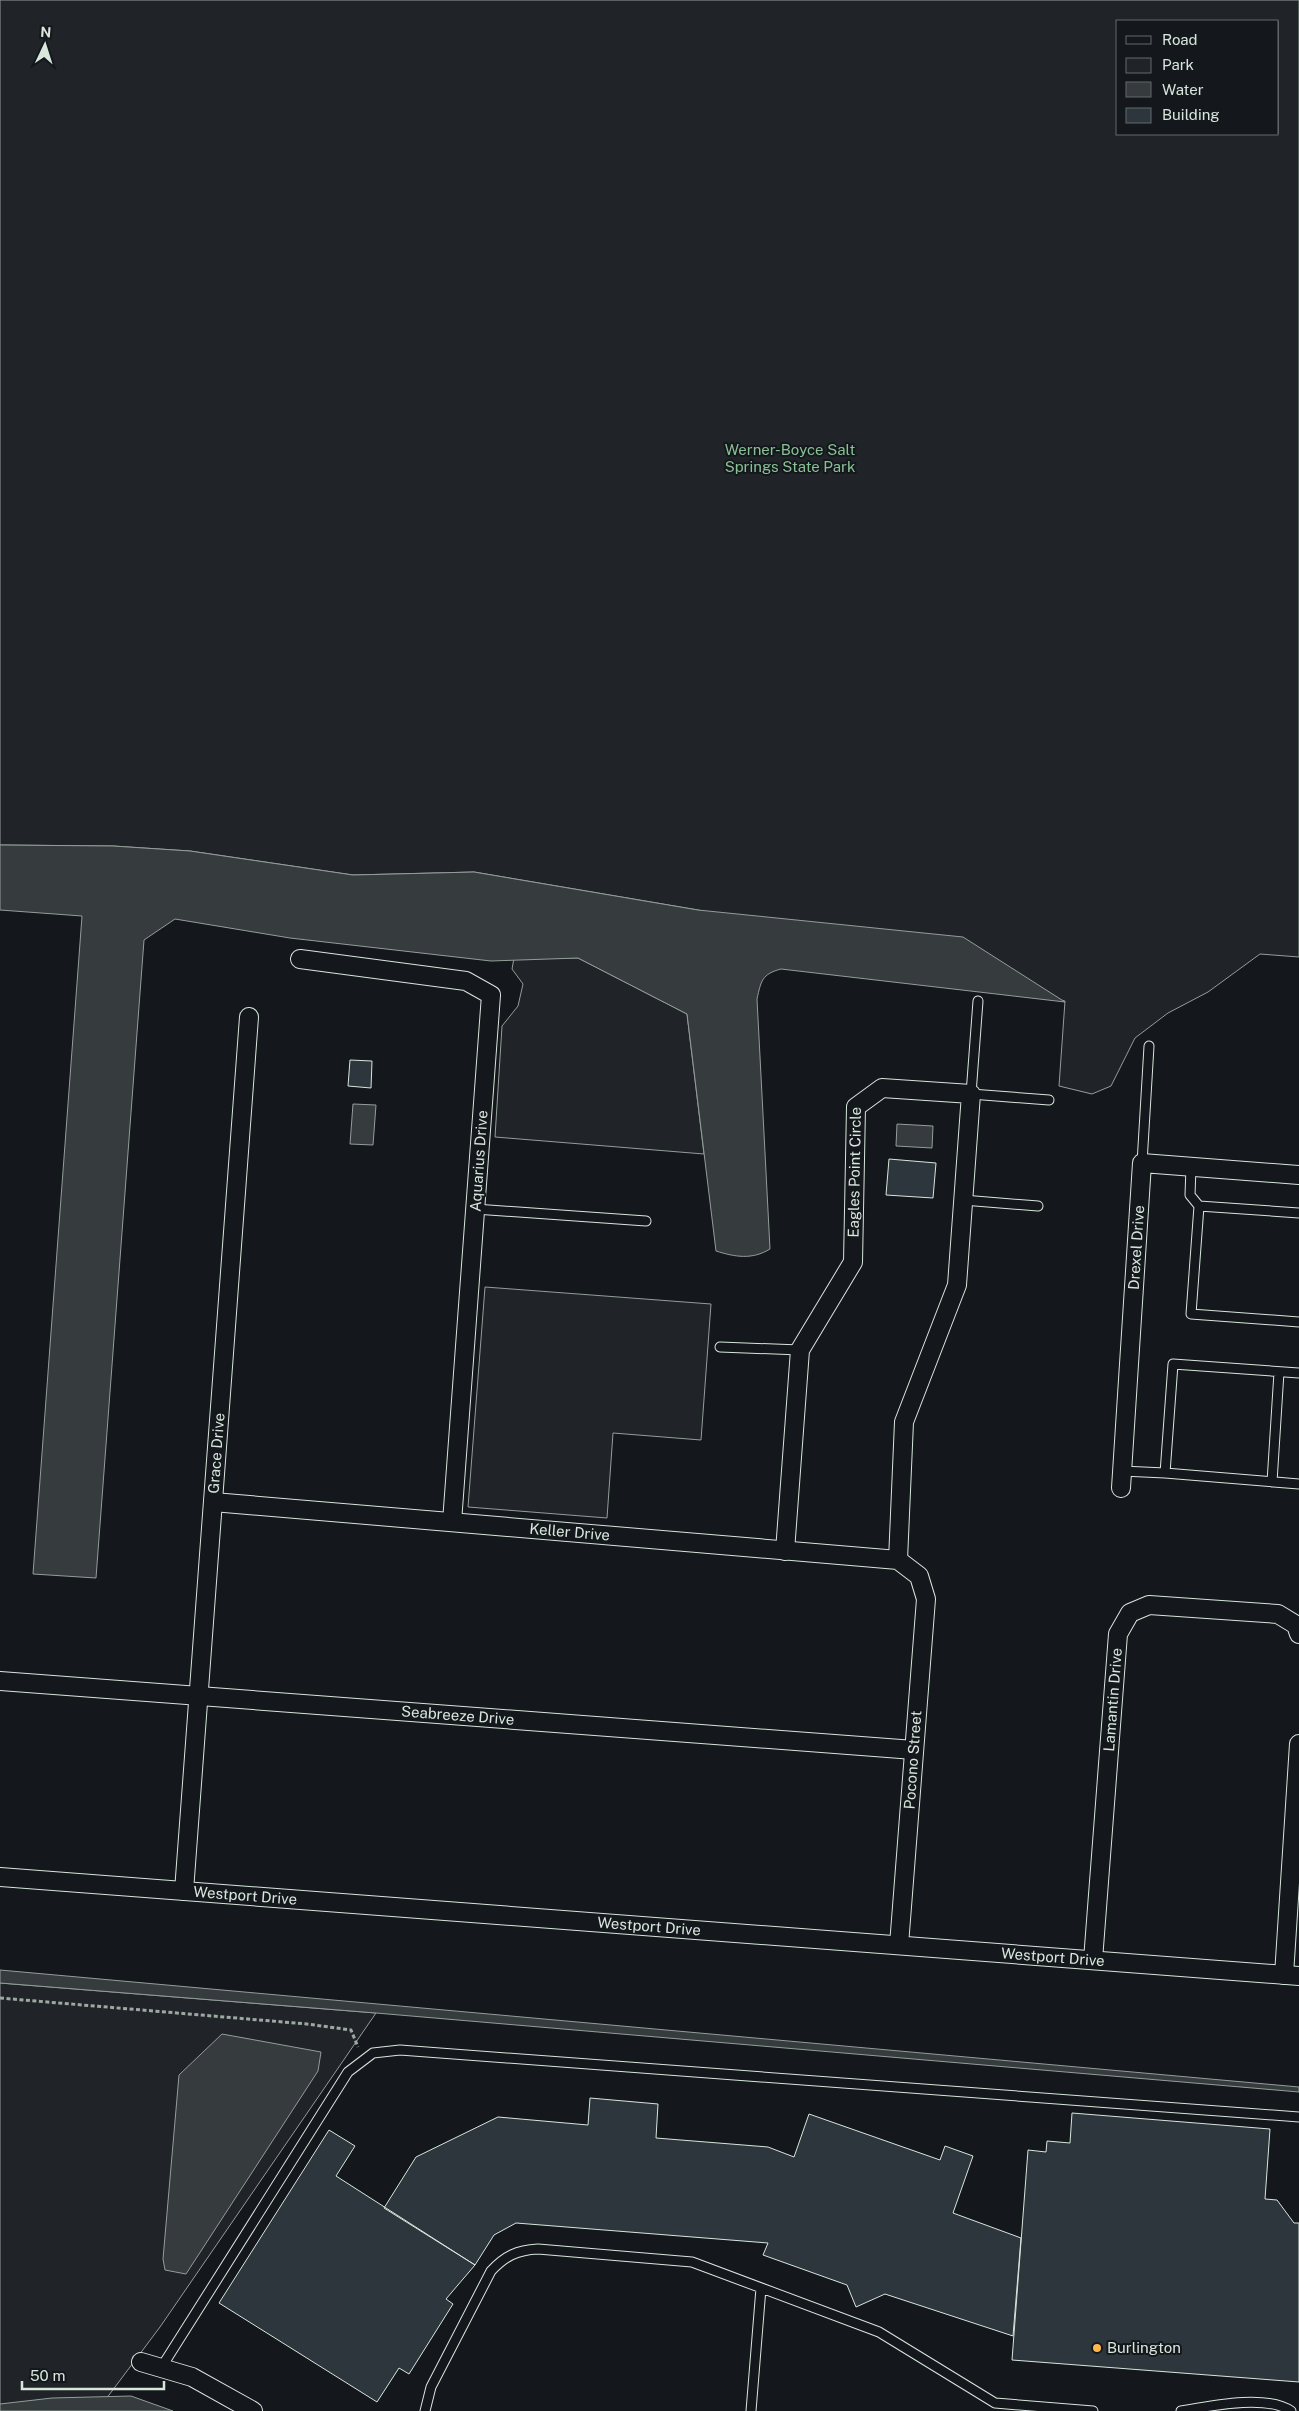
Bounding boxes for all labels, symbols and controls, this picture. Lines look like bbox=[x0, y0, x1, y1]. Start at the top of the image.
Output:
north arrow bbox=[20, 20, 70, 70]
legend bbox=[1116, 20, 1279, 135]
text: N bbox=[40, 24, 52, 40]
text: Road bbox=[1162, 31, 1198, 48]
text: Park bbox=[1162, 56, 1194, 73]
text: Water bbox=[1162, 81, 1204, 98]
text: Building bbox=[1162, 106, 1220, 123]
park label: Werner-Boyce Salt Springs State Park bbox=[725, 441, 855, 475]
street label: Eagles Point Circle bbox=[844, 1107, 864, 1238]
street label: Aquarius Drive bbox=[466, 1110, 491, 1212]
street label: Drexel Drive bbox=[1125, 1205, 1147, 1290]
street label: Grace Drive bbox=[205, 1412, 228, 1494]
street label: Keller Drive bbox=[529, 1520, 611, 1544]
street label: Lamantin Drive bbox=[1100, 1647, 1125, 1752]
street label: Seabreeze Drive bbox=[401, 1702, 515, 1728]
street label: Pocono Street bbox=[901, 1710, 924, 1810]
street label: Westport Drive bbox=[193, 1883, 298, 1908]
street label: Westport Drive bbox=[597, 1914, 702, 1938]
street label: Westport Drive bbox=[1001, 1944, 1105, 1969]
place label: Burlington bbox=[1107, 2339, 1181, 2356]
marker: Burlington bbox=[1091, 2342, 1103, 2354]
scale bar bbox=[22, 2358, 165, 2390]
text: 50 m bbox=[30, 2367, 65, 2384]

